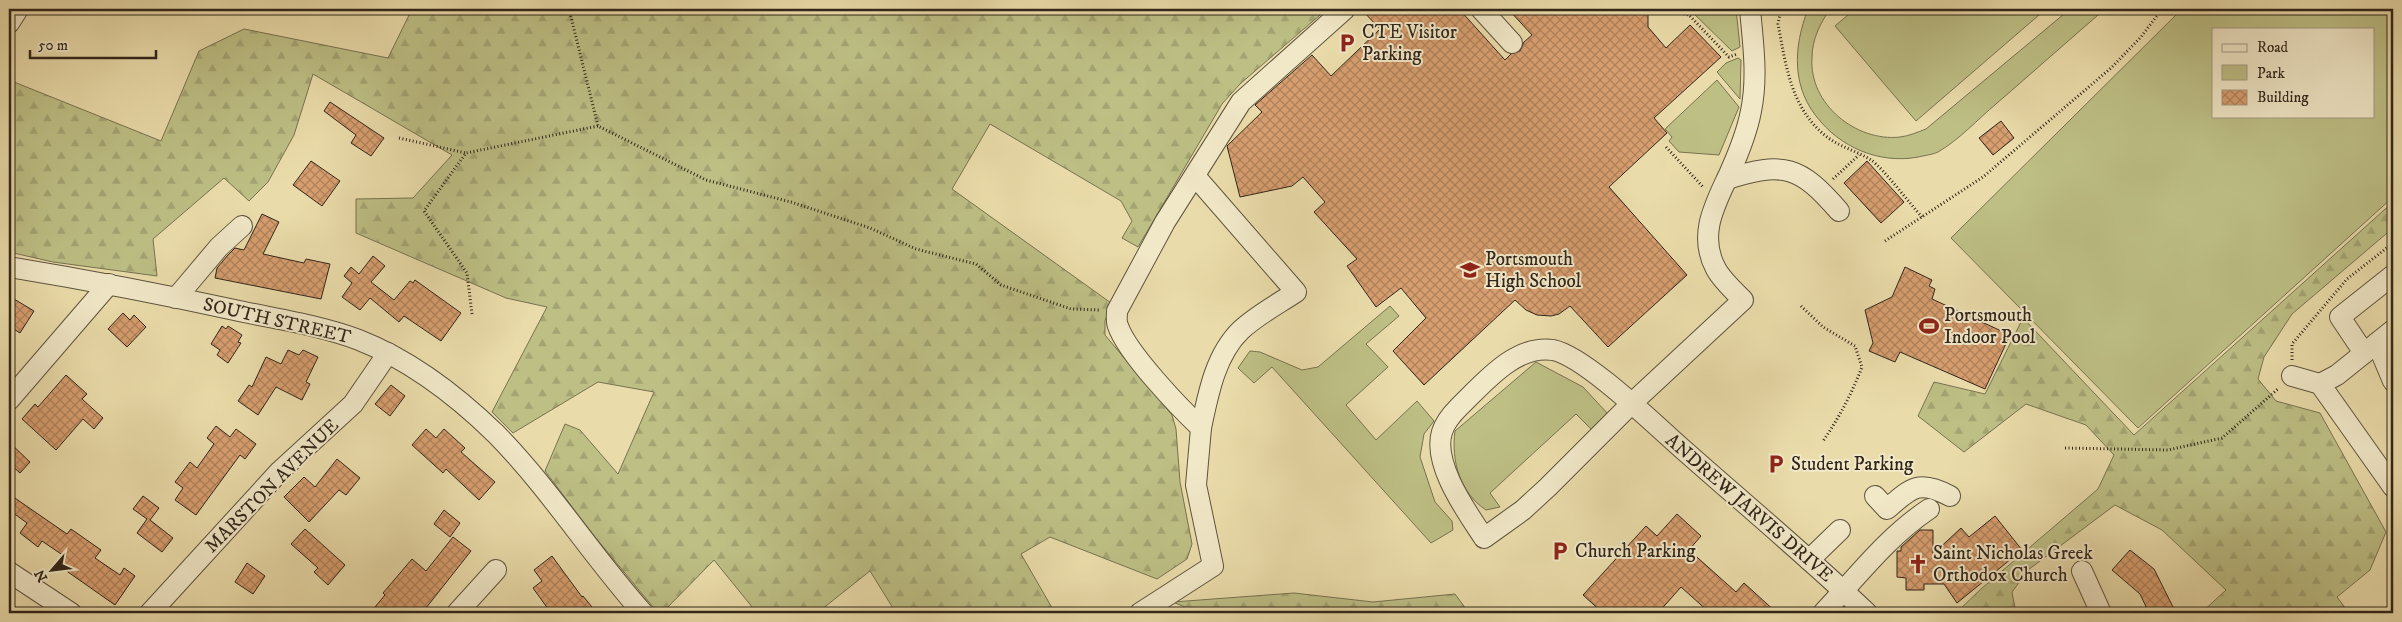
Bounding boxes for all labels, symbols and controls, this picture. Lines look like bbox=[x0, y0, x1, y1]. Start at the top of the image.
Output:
place label: CTE Visitor Parking bbox=[1362, 21, 1457, 66]
scale bar bbox=[30, 28, 156, 60]
legend bbox=[2212, 28, 2374, 118]
parking icon: CTE Visitor Parking bbox=[1336, 32, 1358, 54]
text: 50 m bbox=[38, 36, 68, 55]
text: Road bbox=[2257, 38, 2289, 57]
text: Park bbox=[2257, 64, 2286, 83]
text: Building bbox=[2257, 88, 2309, 107]
place label: Portsmouth High School bbox=[1485, 248, 1582, 293]
school or university icon: Portsmouth High School bbox=[1459, 259, 1481, 281]
street label: SOUTH STREET bbox=[201, 293, 354, 349]
place label: Portsmouth Indoor Pool bbox=[1944, 304, 2036, 349]
sports icon: Portsmouth Indoor Pool bbox=[1918, 315, 1940, 337]
street label: MARSTON AVENUE bbox=[200, 414, 344, 558]
street label: ANDREW JARVIS DRIVE bbox=[1660, 429, 1838, 587]
parking icon: Student Parking bbox=[1765, 453, 1787, 475]
place label: Student Parking bbox=[1791, 453, 1914, 476]
parking icon: Church Parking bbox=[1549, 540, 1571, 562]
place label: Church Parking bbox=[1575, 540, 1696, 563]
place label: Saint Nicholas Greek Orthodox Church bbox=[1933, 542, 2093, 587]
north arrow bbox=[28, 544, 78, 594]
church icon: Saint Nicholas Greek Orthodox Church bbox=[1907, 553, 1929, 575]
text: N bbox=[31, 566, 52, 585]

